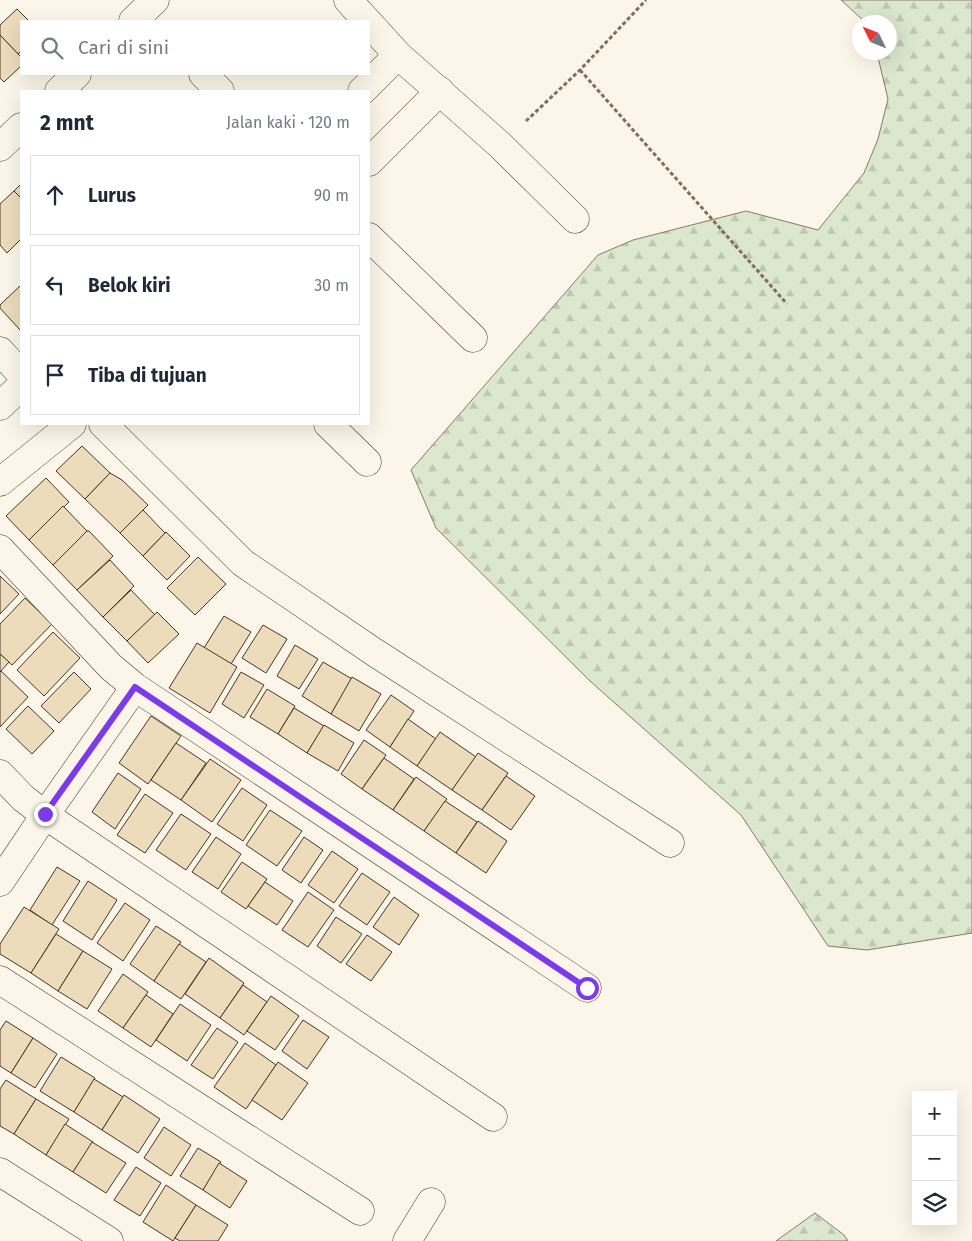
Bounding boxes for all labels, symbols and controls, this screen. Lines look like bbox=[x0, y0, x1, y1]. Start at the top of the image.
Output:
north arrow bbox=[852, 15, 897, 60]
search box bbox=[20, 20, 370, 75]
icon: search bbox=[38, 34, 66, 62]
text: Cari di sini bbox=[78, 36, 169, 59]
text: 2 mnt bbox=[40, 110, 94, 136]
text: Jalan kaki · 120 m bbox=[226, 113, 350, 132]
icon: ahead bbox=[41, 181, 69, 209]
text: Lurus bbox=[88, 184, 136, 207]
text: 90 m bbox=[314, 186, 349, 205]
icon: left bbox=[41, 271, 69, 299]
text: Belok kiri bbox=[88, 274, 171, 297]
text: 30 m bbox=[314, 276, 349, 295]
icon: arrive bbox=[41, 361, 69, 389]
text: Tiba di tujuan bbox=[88, 364, 207, 387]
route end bbox=[34, 803, 57, 826]
route start bbox=[576, 977, 599, 1000]
map controls bbox=[912, 1091, 957, 1226]
button: + bbox=[912, 1091, 957, 1136]
button: − bbox=[912, 1136, 957, 1181]
button: layers bbox=[912, 1181, 957, 1226]

